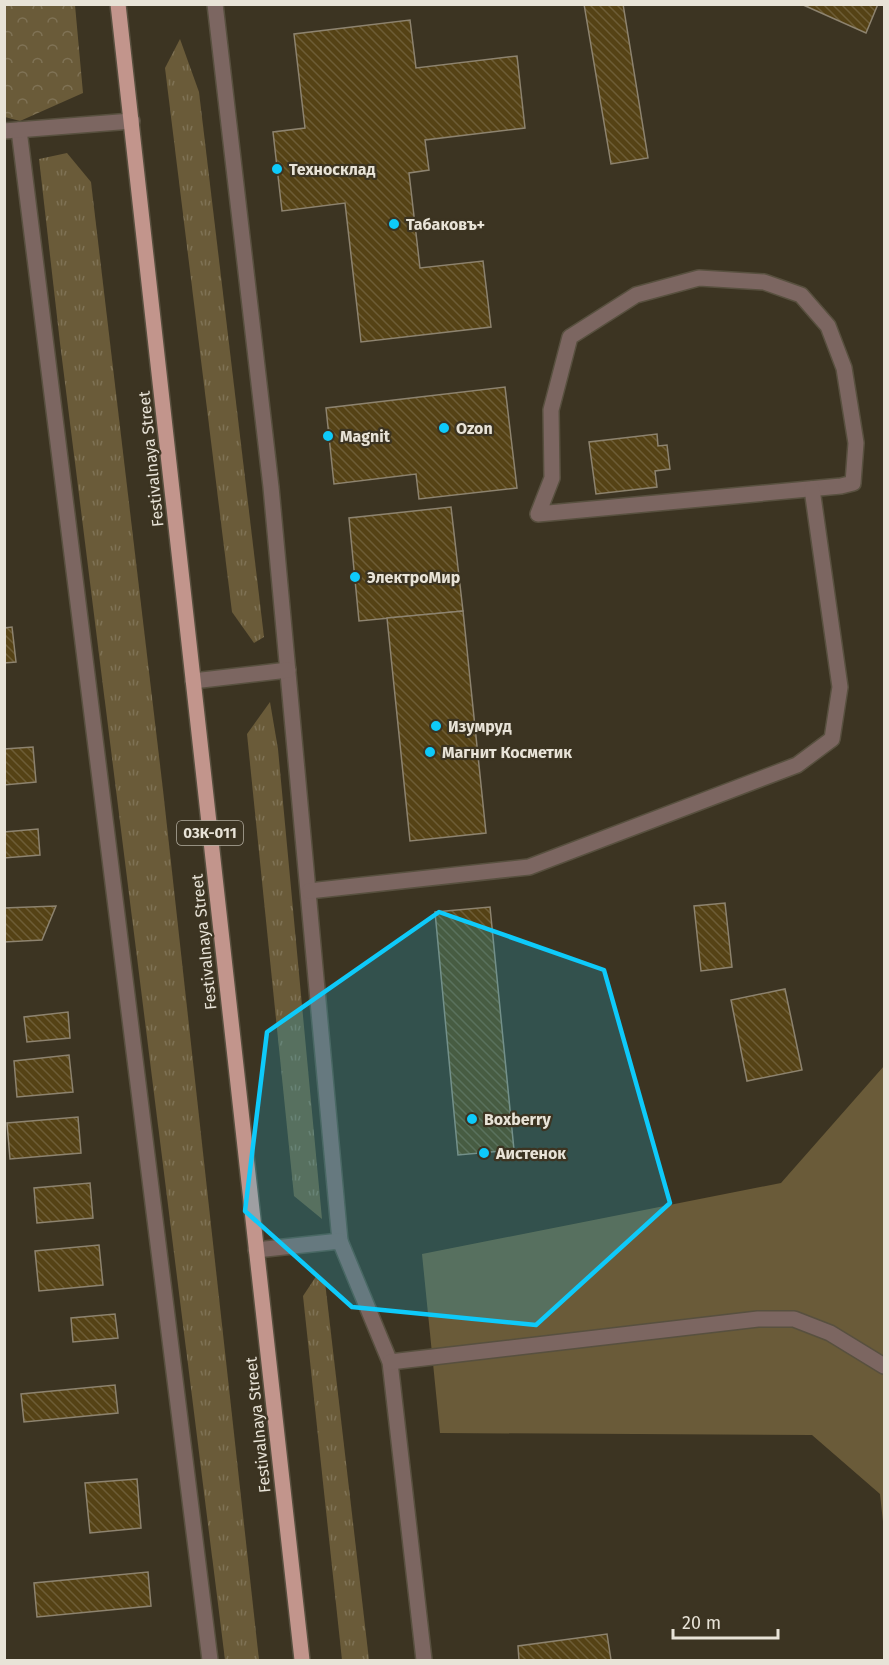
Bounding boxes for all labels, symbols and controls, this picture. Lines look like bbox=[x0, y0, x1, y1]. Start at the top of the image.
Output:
place label: Техносклад bbox=[289, 160, 376, 179]
marker: Техносклад bbox=[270, 162, 284, 176]
place label: Табаковъ+ bbox=[406, 215, 485, 234]
marker: Табаковъ+ bbox=[387, 217, 401, 231]
street label: Festivalnaya Street bbox=[134, 390, 168, 528]
place label: Ozon bbox=[456, 419, 493, 438]
marker: Ozon bbox=[437, 421, 451, 435]
place label: Magnit bbox=[340, 427, 391, 446]
marker: Magnit bbox=[321, 429, 335, 443]
place label: ЭлектроМир bbox=[367, 568, 460, 587]
marker: ЭлектроМир bbox=[348, 570, 362, 584]
place label: Изумруд bbox=[448, 717, 512, 736]
marker: Изумруд bbox=[429, 719, 443, 733]
place label: Магнит Косметик bbox=[442, 743, 572, 762]
marker: Магнит Косметик bbox=[423, 745, 437, 759]
road number: 03К-011 bbox=[177, 821, 243, 845]
street label: Festivalnaya Street bbox=[187, 873, 221, 1011]
place label: Boxberry bbox=[484, 1110, 551, 1129]
marker: Boxberry bbox=[465, 1112, 479, 1126]
place label: Аистенок bbox=[495, 1144, 566, 1163]
marker: Аистенок bbox=[477, 1146, 491, 1160]
street label: Festivalnaya Street bbox=[241, 1356, 275, 1494]
scale bar bbox=[673, 1602, 778, 1640]
text: 20 m bbox=[682, 1612, 721, 1634]

